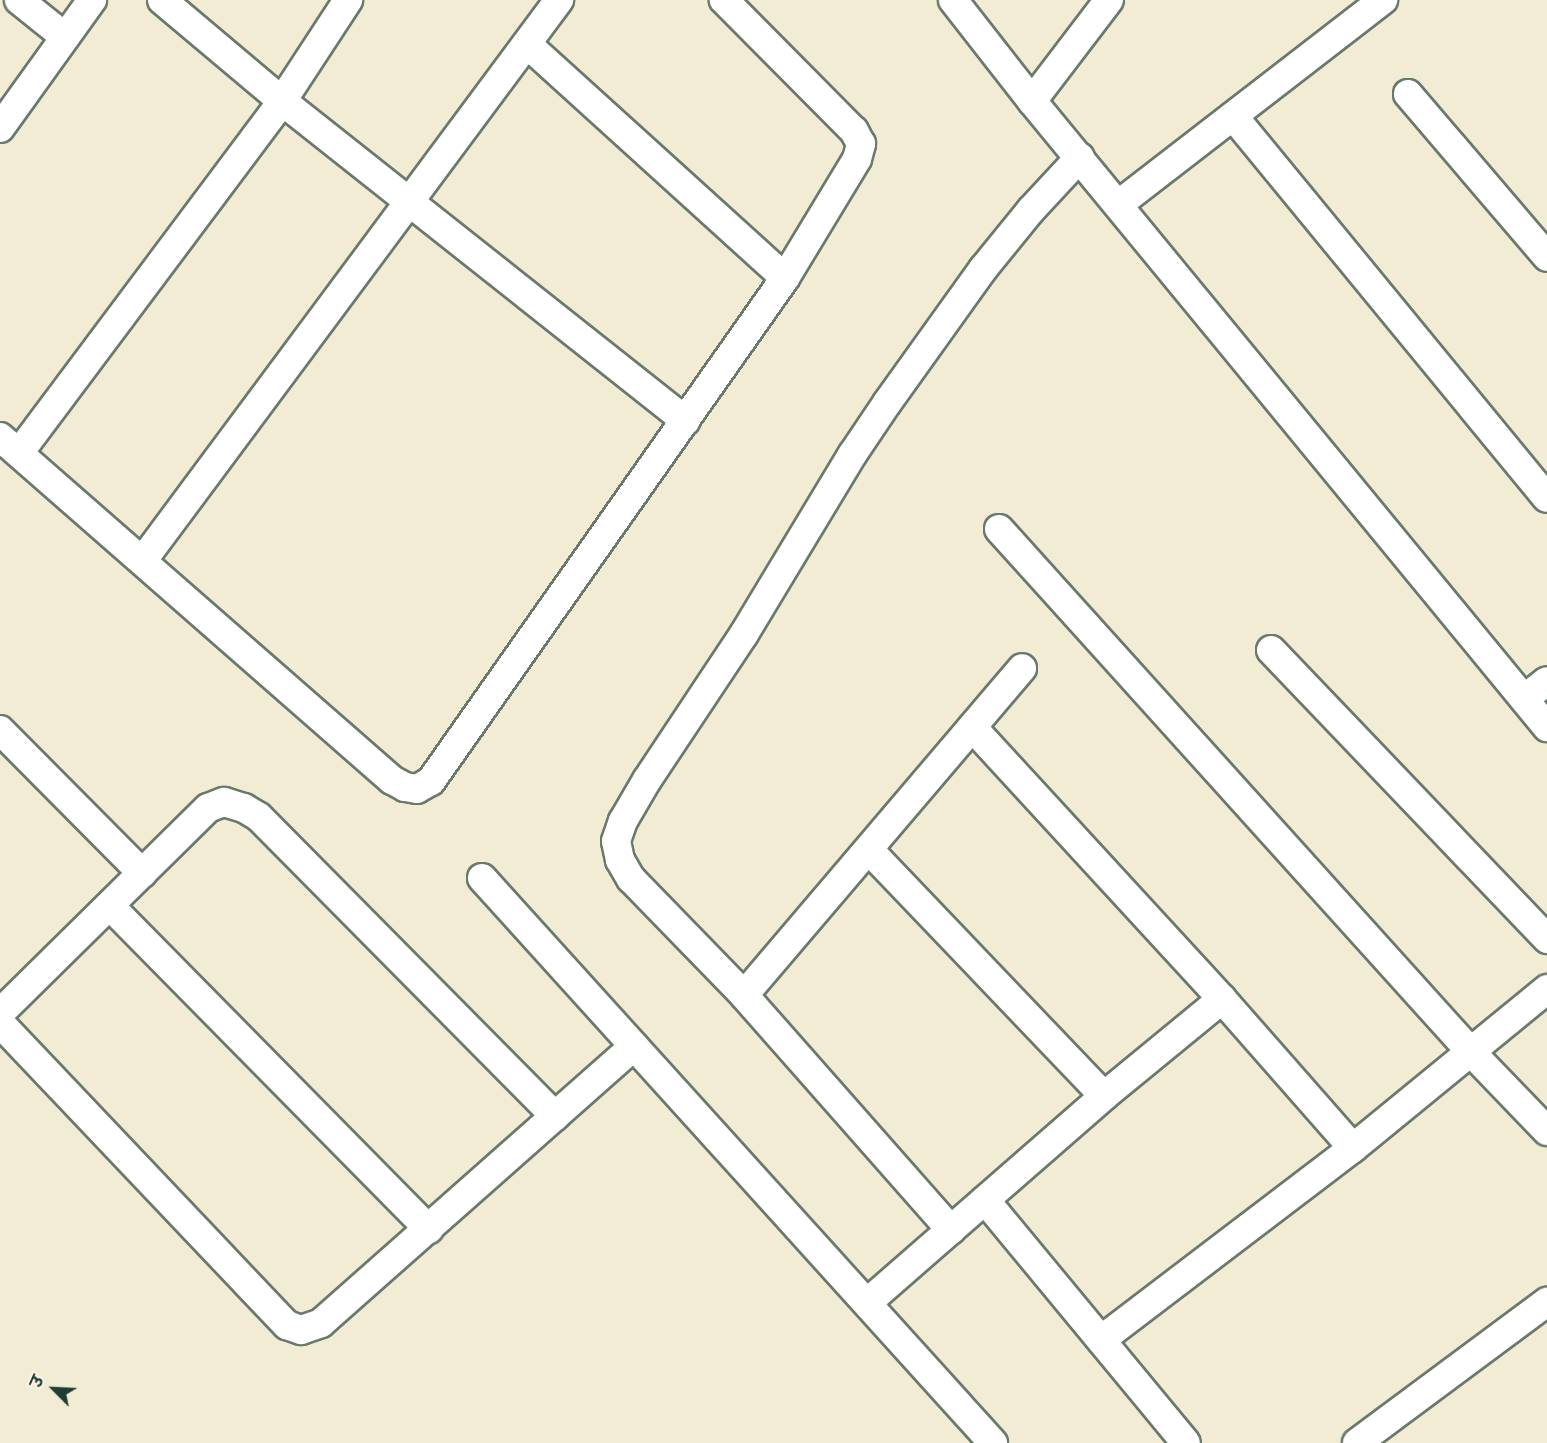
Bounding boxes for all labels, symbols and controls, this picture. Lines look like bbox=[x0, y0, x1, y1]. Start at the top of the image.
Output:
north arrow bbox=[24, 1359, 84, 1419]
text: उ bbox=[26, 1373, 48, 1390]

